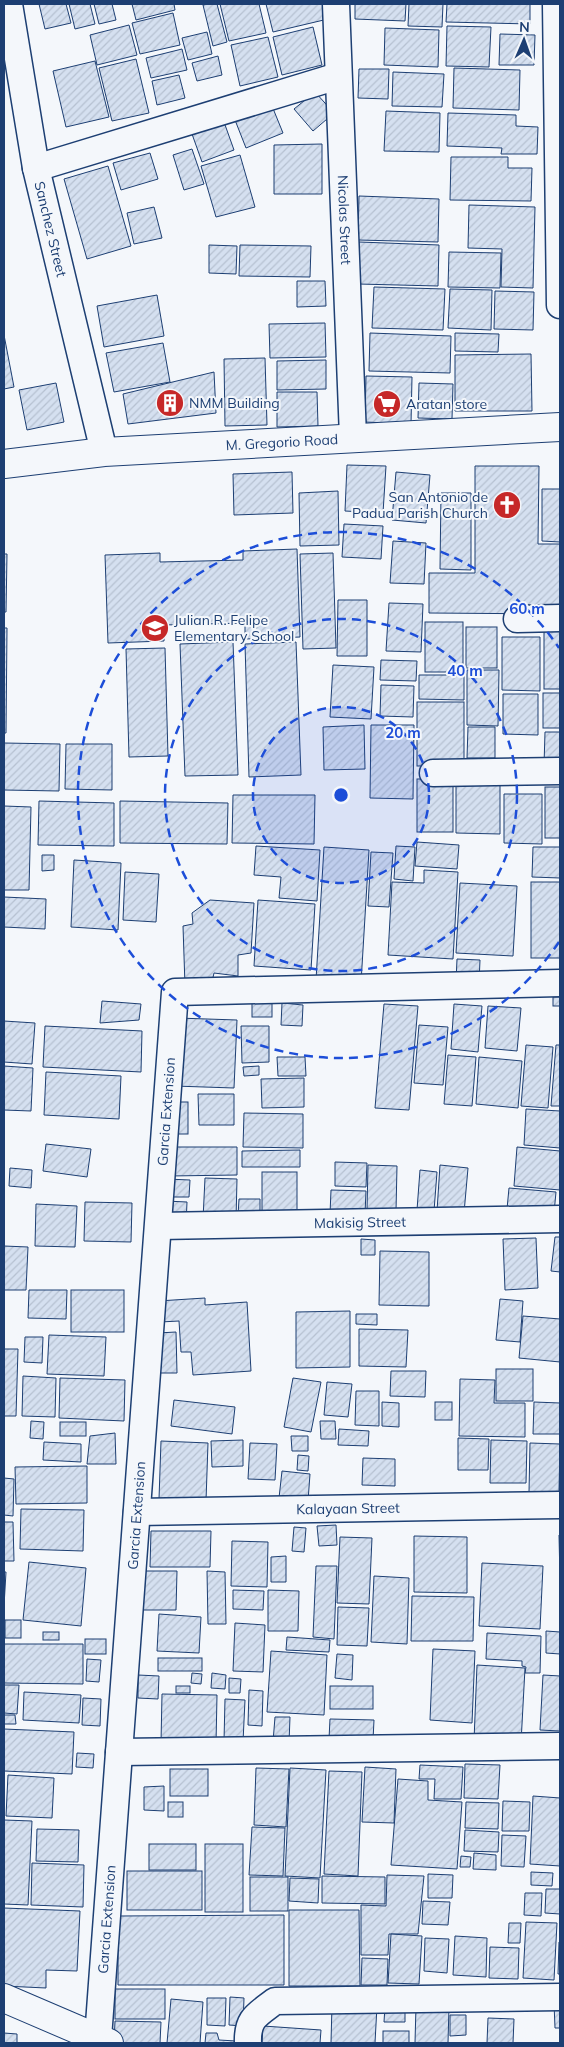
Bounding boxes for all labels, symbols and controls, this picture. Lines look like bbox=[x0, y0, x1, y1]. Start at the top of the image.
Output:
north arrow bbox=[499, 15, 549, 65]
text: N bbox=[519, 18, 530, 36]
street label: Nicolas Street bbox=[334, 175, 355, 265]
street label: Sanchez Street bbox=[30, 179, 71, 279]
building icon: NMM Building bbox=[155, 388, 185, 418]
supermarket icon: Aratan store bbox=[372, 389, 402, 419]
place label: NMM Building bbox=[189, 394, 280, 412]
place label: Aratan store bbox=[406, 395, 487, 413]
street label: M. Gregorio Road bbox=[225, 430, 339, 454]
place label: San Antonio de Padua Parish Church bbox=[352, 488, 488, 522]
church icon: San Antonio de Padua Parish Church bbox=[492, 490, 522, 520]
text: 60 m bbox=[509, 599, 545, 618]
place label: Julian R. Felipe Elementary School bbox=[174, 611, 294, 645]
school or university icon: Julian R. Felipe Elementary School bbox=[140, 613, 170, 643]
text: 40 m bbox=[447, 661, 483, 680]
text: 20 m bbox=[385, 723, 421, 742]
centre of rings bbox=[332, 786, 350, 804]
street label: Garcia Extension bbox=[153, 1057, 179, 1166]
street label: Makisig Street bbox=[314, 1213, 406, 1232]
street label: Garcia Extension bbox=[123, 1460, 149, 1570]
street label: Kalayaan Street bbox=[296, 1499, 400, 1518]
street label: Garcia Extension bbox=[94, 1864, 120, 1974]

